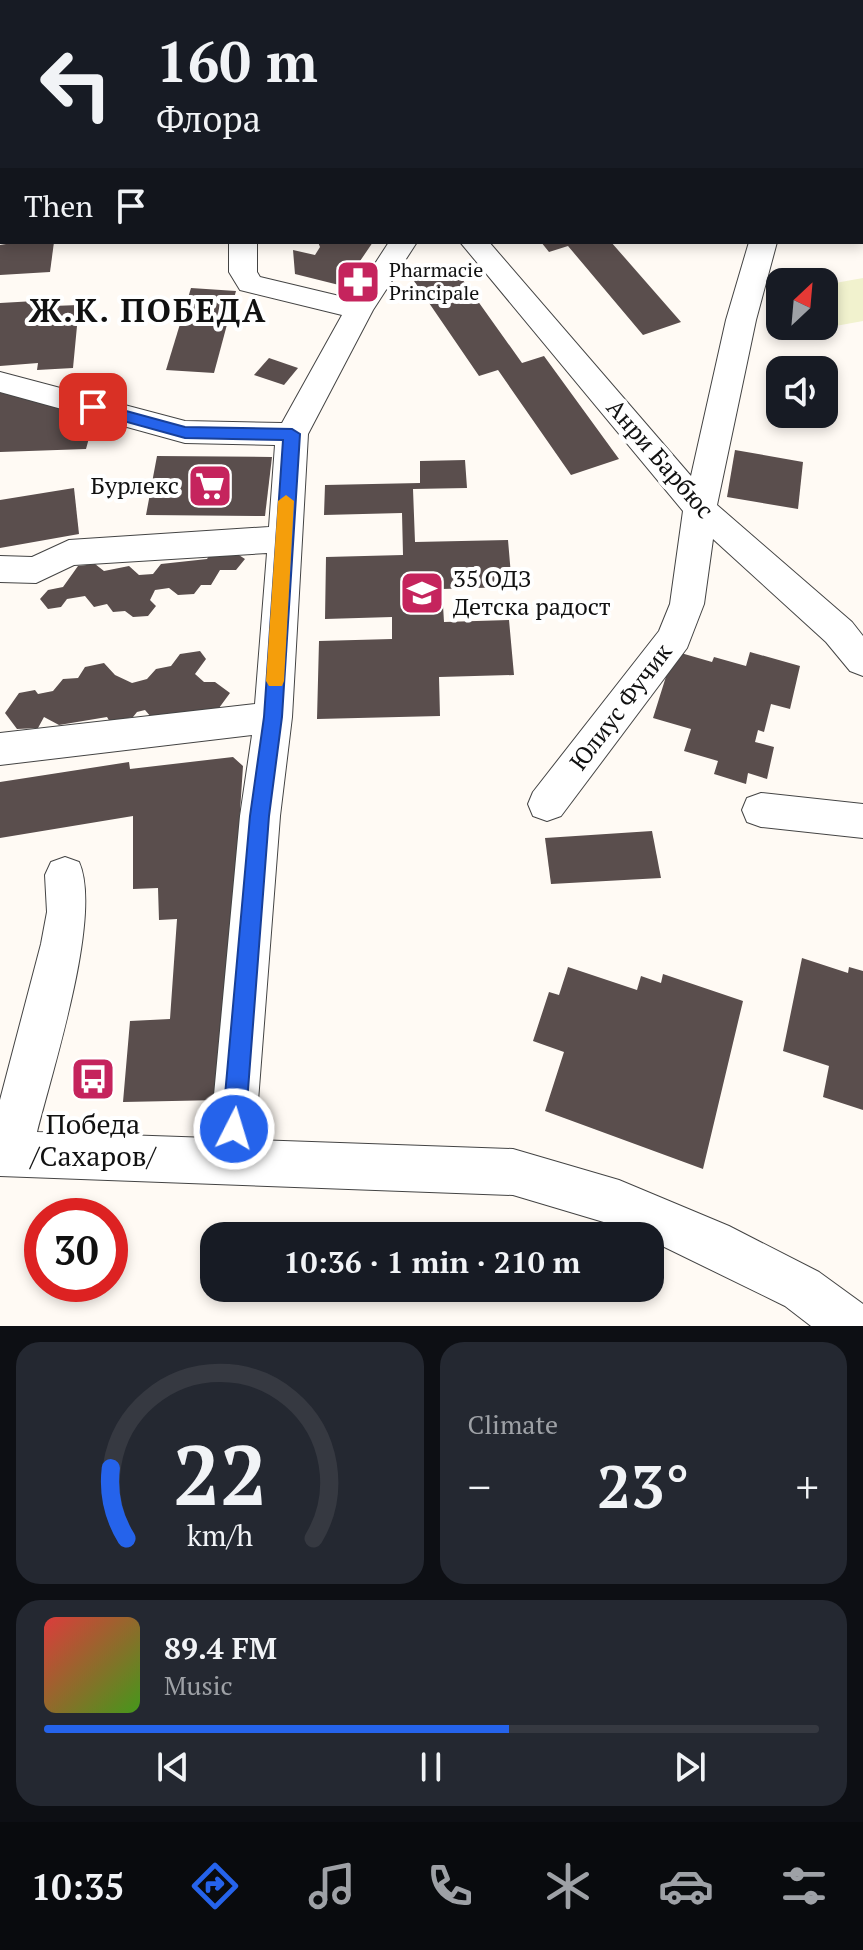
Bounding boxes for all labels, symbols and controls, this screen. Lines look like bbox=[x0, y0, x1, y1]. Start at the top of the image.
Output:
text: 160 m bbox=[156, 24, 318, 98]
icon: left bbox=[24, 32, 128, 136]
text: Флора bbox=[156, 95, 261, 142]
icon: arrive bbox=[109, 184, 153, 228]
text: Then bbox=[24, 186, 93, 226]
place label: Pharmacie Principale bbox=[389, 256, 483, 306]
pharmacy icon: Pharmacie Principale bbox=[334, 258, 382, 306]
north arrow bbox=[766, 268, 838, 340]
map controls bbox=[766, 268, 838, 428]
district label: Ж.К. ПОБЕДА bbox=[29, 289, 267, 331]
button: sound bbox=[766, 356, 838, 428]
pin bbox=[59, 373, 127, 441]
icon: arrive bbox=[71, 385, 115, 429]
street label: Анри Барбюс bbox=[600, 392, 721, 525]
supermarket icon: Бурлекс bbox=[186, 462, 234, 510]
place label: Бурлекс bbox=[90, 469, 179, 501]
place label: 35 ОДЗ Детска радост bbox=[453, 562, 611, 622]
school or university icon: 35 ОДЗ Детска радост bbox=[398, 569, 446, 617]
street label: Юлиус Фучик bbox=[562, 636, 678, 776]
bus stop icon: Победа /Сахаров/ bbox=[69, 1055, 117, 1103]
position arrow bbox=[192, 1087, 276, 1171]
place label: Победа /Сахаров/ bbox=[28, 1105, 157, 1174]
speed limit sign: 30 bbox=[24, 1198, 128, 1302]
text: 10:36 · 1 min · 210 m bbox=[284, 1242, 580, 1282]
text: Climate bbox=[468, 1407, 558, 1441]
text: 22 bbox=[173, 1419, 267, 1529]
text: 23° bbox=[597, 1446, 690, 1525]
text: − bbox=[468, 1457, 491, 1516]
text: + bbox=[796, 1457, 819, 1516]
text: km/h bbox=[187, 1516, 253, 1554]
text: 89.4 FM bbox=[164, 1628, 277, 1668]
text: Music bbox=[164, 1668, 233, 1702]
icon: previous bbox=[151, 1745, 195, 1789]
icon: pause bbox=[409, 1745, 453, 1789]
icon: next bbox=[668, 1745, 712, 1789]
icon: directions bbox=[187, 1858, 243, 1914]
icon: music bbox=[304, 1858, 360, 1914]
icon: phone bbox=[422, 1858, 478, 1914]
icon: climate bbox=[540, 1858, 596, 1914]
icon: car bbox=[658, 1858, 714, 1914]
icon: filters bbox=[776, 1858, 832, 1914]
text: 10:35 bbox=[31, 1863, 125, 1910]

